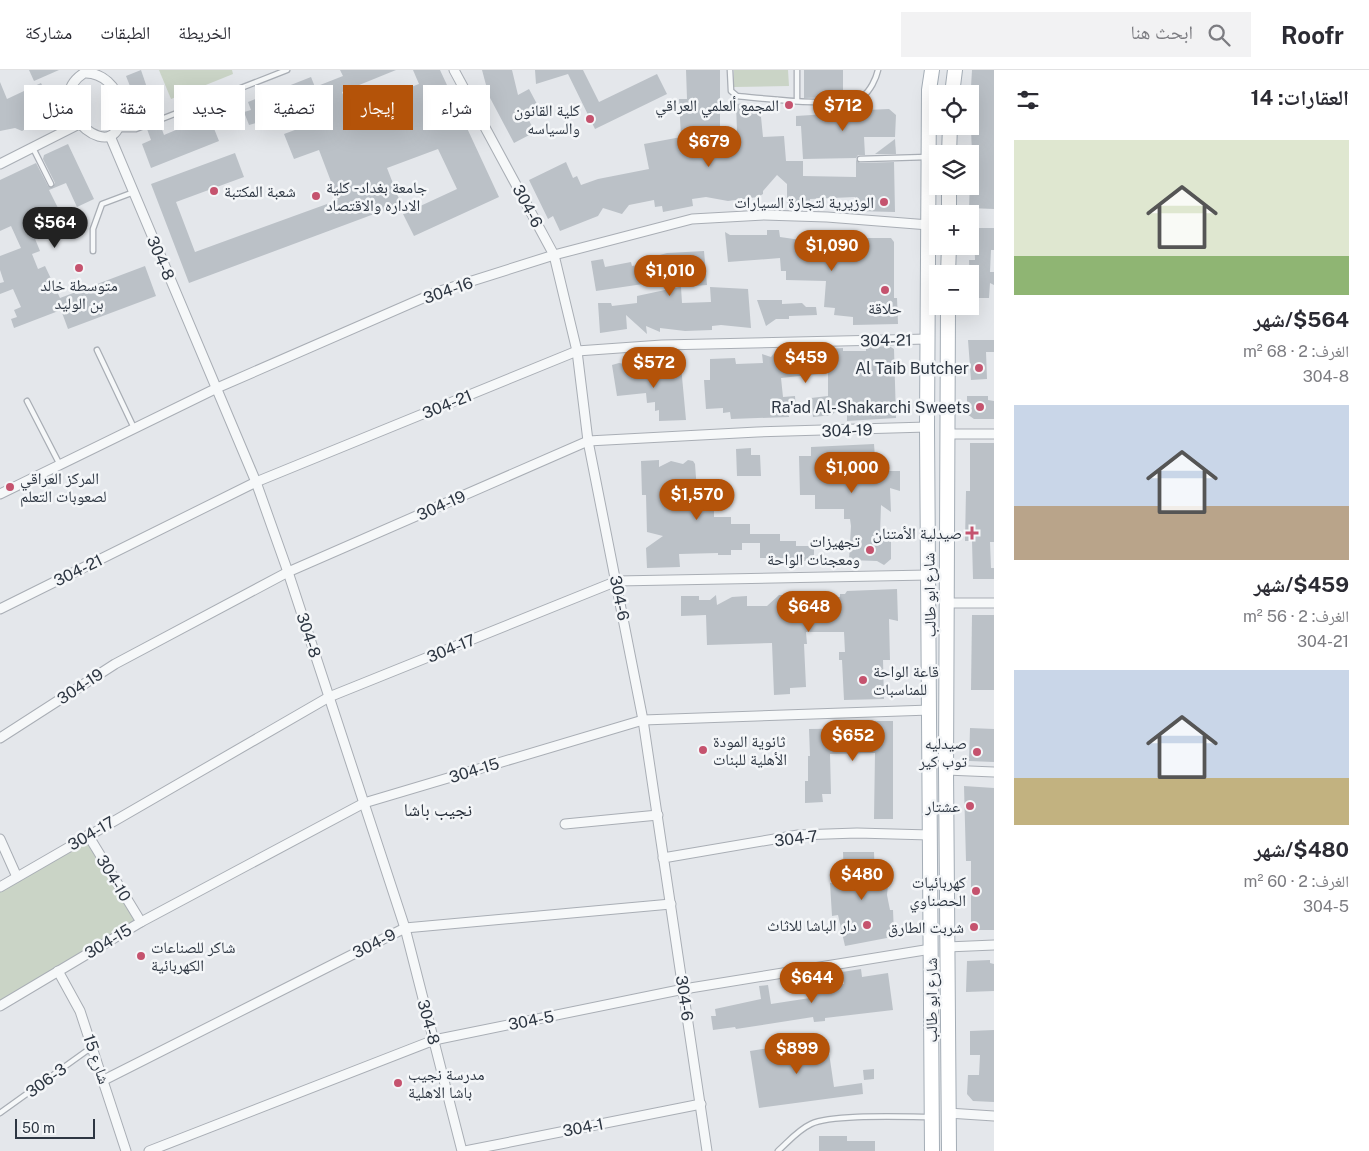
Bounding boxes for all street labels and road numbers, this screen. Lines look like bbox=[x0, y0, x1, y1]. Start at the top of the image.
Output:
street label: 304-6 bbox=[508, 182, 547, 231]
street label: 304-8 bbox=[143, 233, 178, 283]
street label: 304-16 bbox=[421, 273, 475, 308]
street label: 304-21 bbox=[860, 331, 912, 350]
street label: 304-21 bbox=[420, 386, 475, 423]
street label: 304-19 bbox=[821, 420, 873, 441]
street label: 304-19 bbox=[414, 486, 468, 525]
street label: 304-21 bbox=[51, 551, 106, 590]
street label: شارع ابو طالب bbox=[919, 552, 941, 638]
street label: 304-6 bbox=[606, 574, 633, 622]
street label: 304-8 bbox=[292, 610, 325, 660]
street label: 304-17 bbox=[424, 630, 478, 667]
street label: 304-19 bbox=[54, 665, 107, 708]
street label: 304-15 bbox=[447, 754, 501, 787]
street label: 304-17 bbox=[65, 813, 118, 854]
street label: 304-7 bbox=[773, 826, 819, 851]
street label: 304-10 bbox=[92, 852, 135, 905]
street label: 304-15 bbox=[81, 920, 135, 963]
street label: 304-9 bbox=[349, 925, 399, 962]
street label: شارع ابو طالب bbox=[922, 958, 942, 1042]
street label: 304-6 bbox=[672, 974, 697, 1022]
street label: 304-8 bbox=[413, 997, 444, 1047]
street label: 304-5 bbox=[507, 1007, 556, 1034]
street label: شارع 15 bbox=[78, 1032, 114, 1087]
street label: 306-3 bbox=[22, 1059, 70, 1102]
street label: 304-1 bbox=[561, 1114, 605, 1141]

